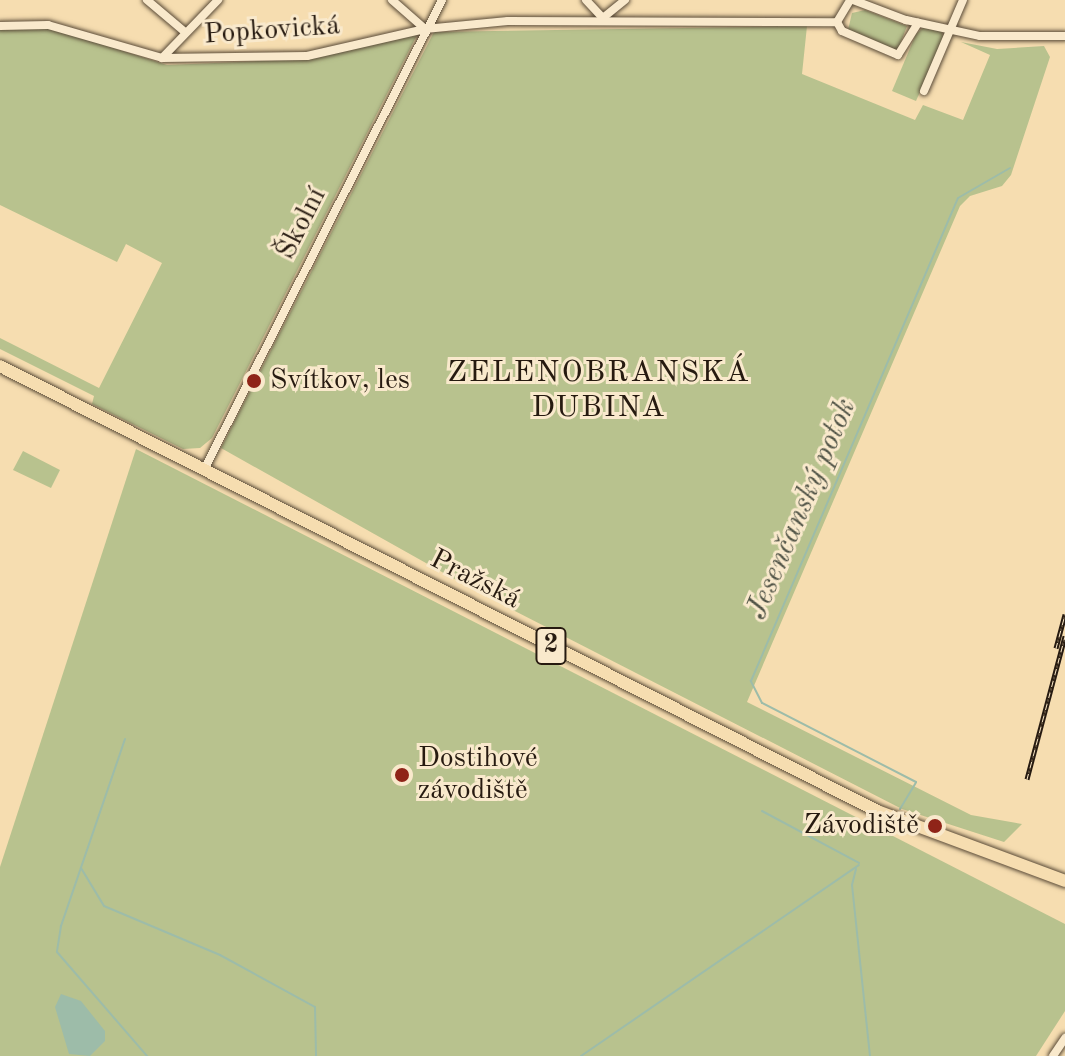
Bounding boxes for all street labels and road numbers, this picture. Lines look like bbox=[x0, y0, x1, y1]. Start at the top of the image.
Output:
street label: Popkovická bbox=[203, 9, 341, 53]
street label: Školní bbox=[270, 182, 334, 266]
street label: Pražská bbox=[424, 543, 526, 617]
road number: 2 bbox=[535, 624, 567, 668]

